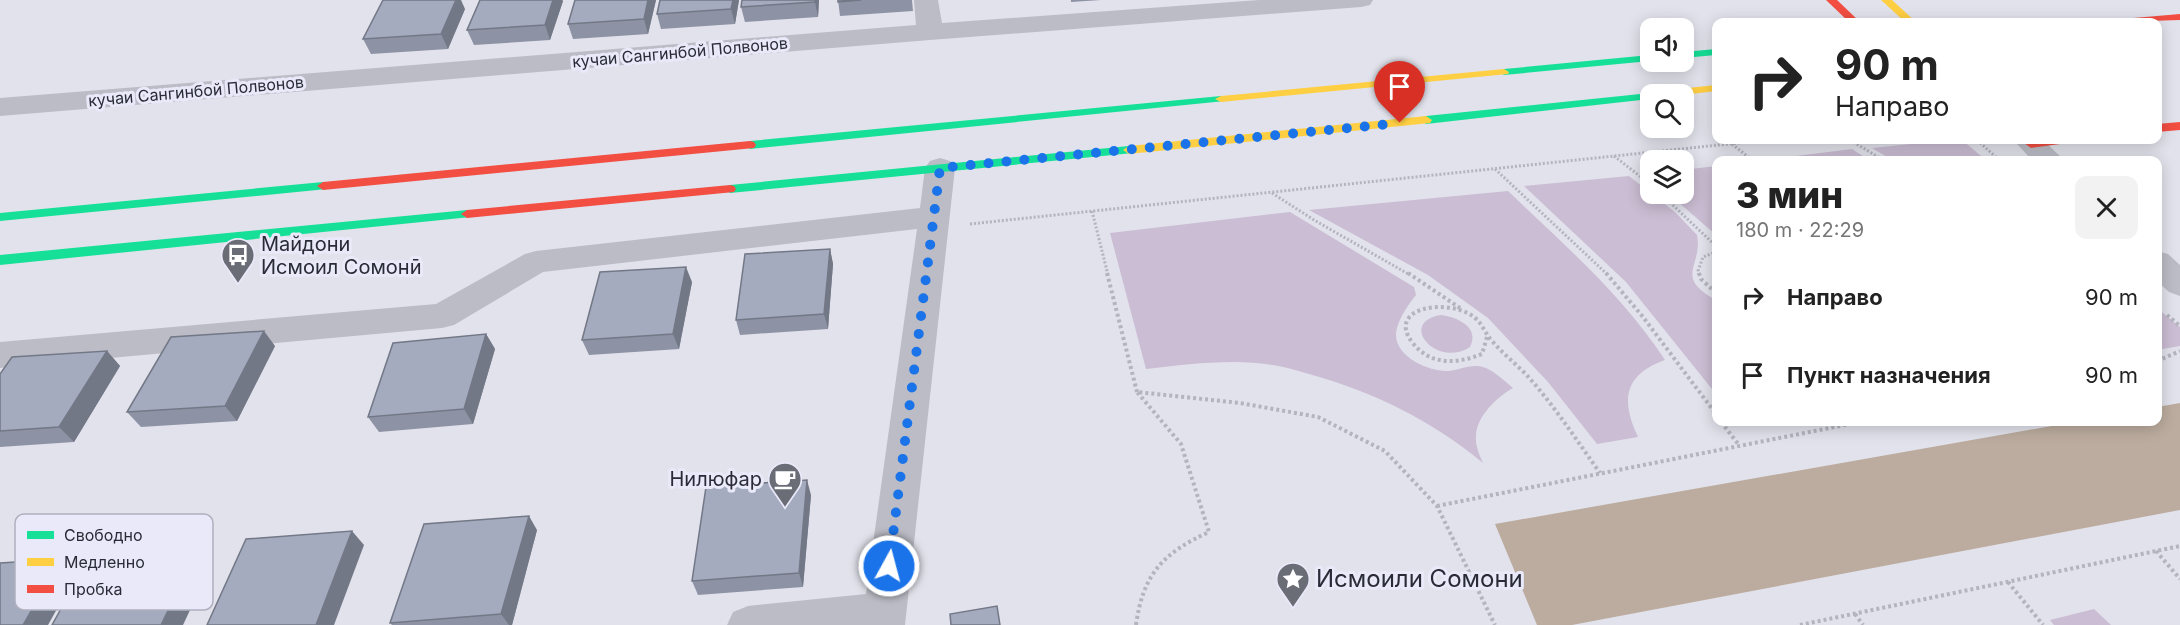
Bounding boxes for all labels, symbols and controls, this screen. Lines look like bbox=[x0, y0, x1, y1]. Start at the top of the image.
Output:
map controls bbox=[1640, 18, 1694, 204]
button: sound bbox=[1640, 18, 1694, 72]
street label: кучаи Сангинбой Полвонов bbox=[571, 33, 789, 71]
text: 90 m bbox=[1835, 39, 1939, 90]
icon: right bbox=[1736, 42, 1814, 120]
pin bbox=[1374, 61, 1425, 123]
icon: arrive bbox=[1383, 70, 1416, 103]
street label: кучаи Сангинбой Полвонов bbox=[87, 72, 305, 110]
button: search bbox=[1640, 84, 1694, 138]
text: Направо bbox=[1835, 90, 1950, 123]
button: layers bbox=[1640, 150, 1694, 204]
text: 3 мин bbox=[1736, 173, 1843, 217]
button: close bbox=[2075, 176, 2138, 239]
text: 180 m · 22:29 bbox=[1736, 218, 1864, 242]
place label: Майдони Исмоил Сомонӣ bbox=[261, 232, 422, 279]
bus stop icon: Майдони Исмоил Сомонӣ bbox=[220, 237, 256, 284]
icon: right bbox=[1736, 281, 1769, 314]
text: Направо bbox=[1787, 284, 1883, 310]
text: 90 m bbox=[2085, 284, 2138, 310]
icon: arrive bbox=[1736, 359, 1769, 392]
text: Пункт назначения bbox=[1787, 362, 1991, 388]
text: 90 m bbox=[2085, 362, 2138, 388]
cafe icon: Нилюфар bbox=[767, 461, 803, 508]
place label: Нилюфар bbox=[669, 467, 762, 491]
legend bbox=[15, 514, 213, 610]
text: Свободно bbox=[64, 525, 143, 545]
position arrow bbox=[857, 534, 921, 598]
text: Медленно bbox=[64, 552, 145, 572]
place icon: Исмоили Сомони bbox=[1275, 561, 1311, 608]
place label: Исмоили Сомони bbox=[1316, 564, 1523, 593]
text: Пробка bbox=[64, 579, 122, 599]

